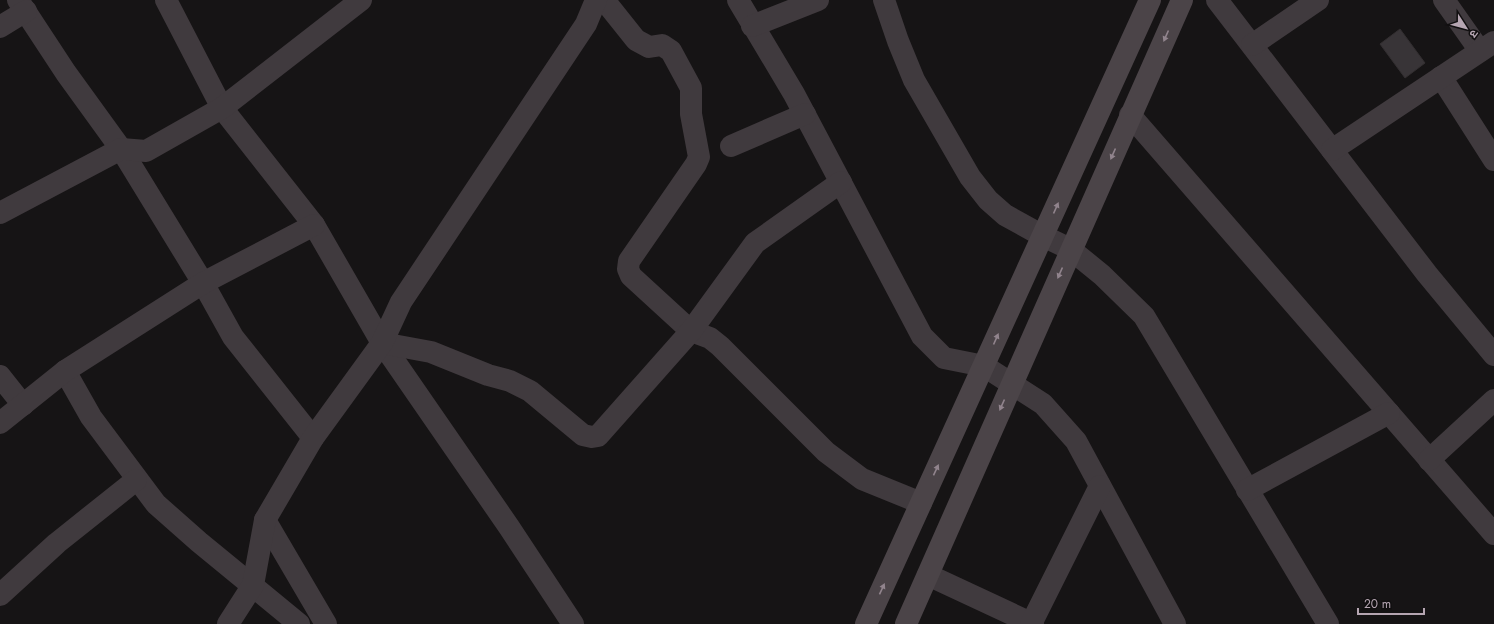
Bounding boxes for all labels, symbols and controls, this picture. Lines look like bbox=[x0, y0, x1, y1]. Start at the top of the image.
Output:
north arrow bbox=[1446, 8, 1486, 48]
text: उ bbox=[1465, 27, 1482, 42]
one-way arrow bbox=[1163, 30, 1169, 41]
one-way arrow bbox=[1109, 149, 1115, 161]
one-way arrow bbox=[1052, 202, 1059, 214]
one-way arrow bbox=[1057, 267, 1063, 279]
one-way arrow bbox=[993, 334, 999, 345]
one-way arrow bbox=[999, 399, 1005, 410]
one-way arrow bbox=[933, 465, 939, 476]
one-way arrow bbox=[879, 583, 885, 594]
scale bar bbox=[1358, 590, 1424, 616]
text: 20 m bbox=[1364, 595, 1391, 613]

